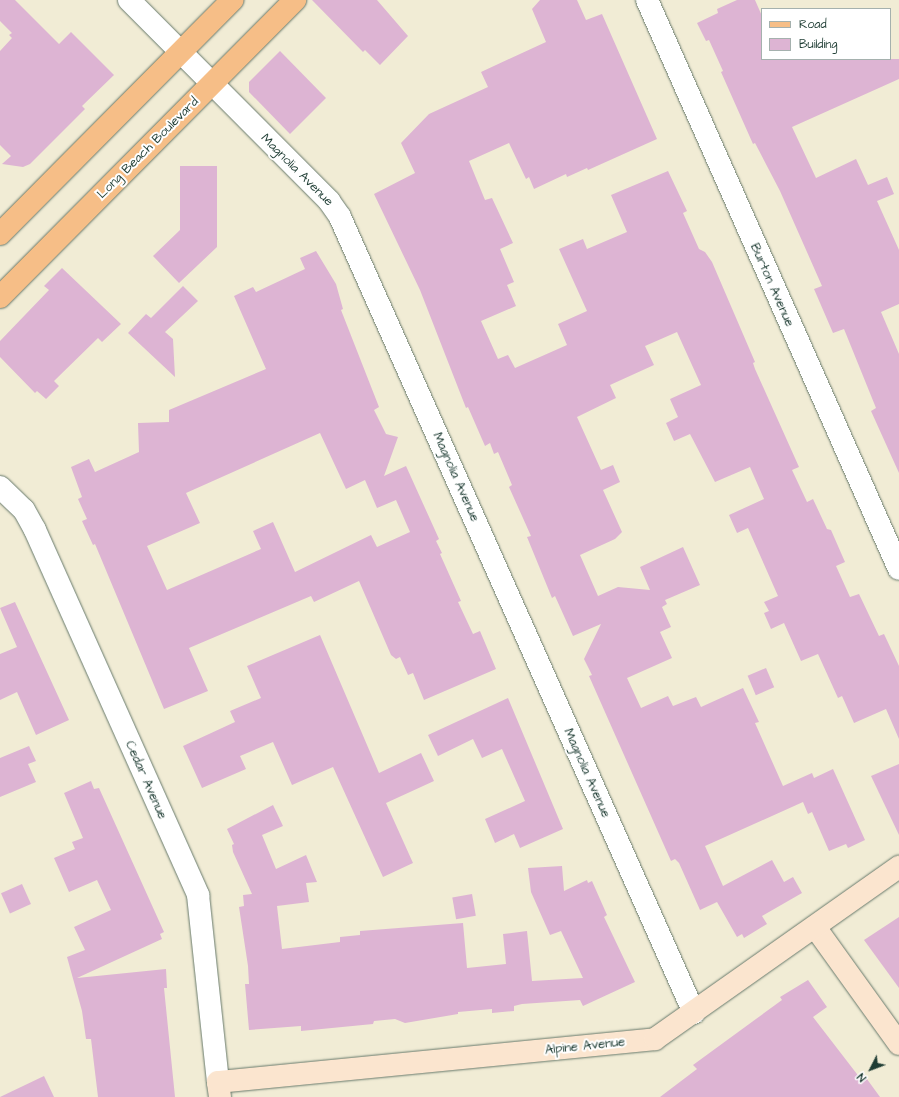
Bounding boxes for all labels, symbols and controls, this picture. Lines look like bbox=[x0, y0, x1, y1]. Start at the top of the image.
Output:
legend bbox=[761, 8, 891, 60]
text: Road bbox=[799, 16, 827, 33]
text: Building bbox=[799, 36, 837, 53]
street label: Long Beach Boulevard bbox=[94, 94, 202, 202]
street label: Magnolia Avenue bbox=[258, 131, 336, 209]
street label: Burton Avenue bbox=[747, 241, 797, 329]
street label: Magnolia Avenue bbox=[429, 430, 483, 524]
street label: Magnolia Avenue bbox=[560, 726, 614, 820]
street label: Cedar Avenue bbox=[122, 738, 170, 822]
street label: Alpine Avenue bbox=[544, 1034, 626, 1058]
north arrow bbox=[851, 1049, 891, 1089]
text: N bbox=[854, 1070, 870, 1085]

